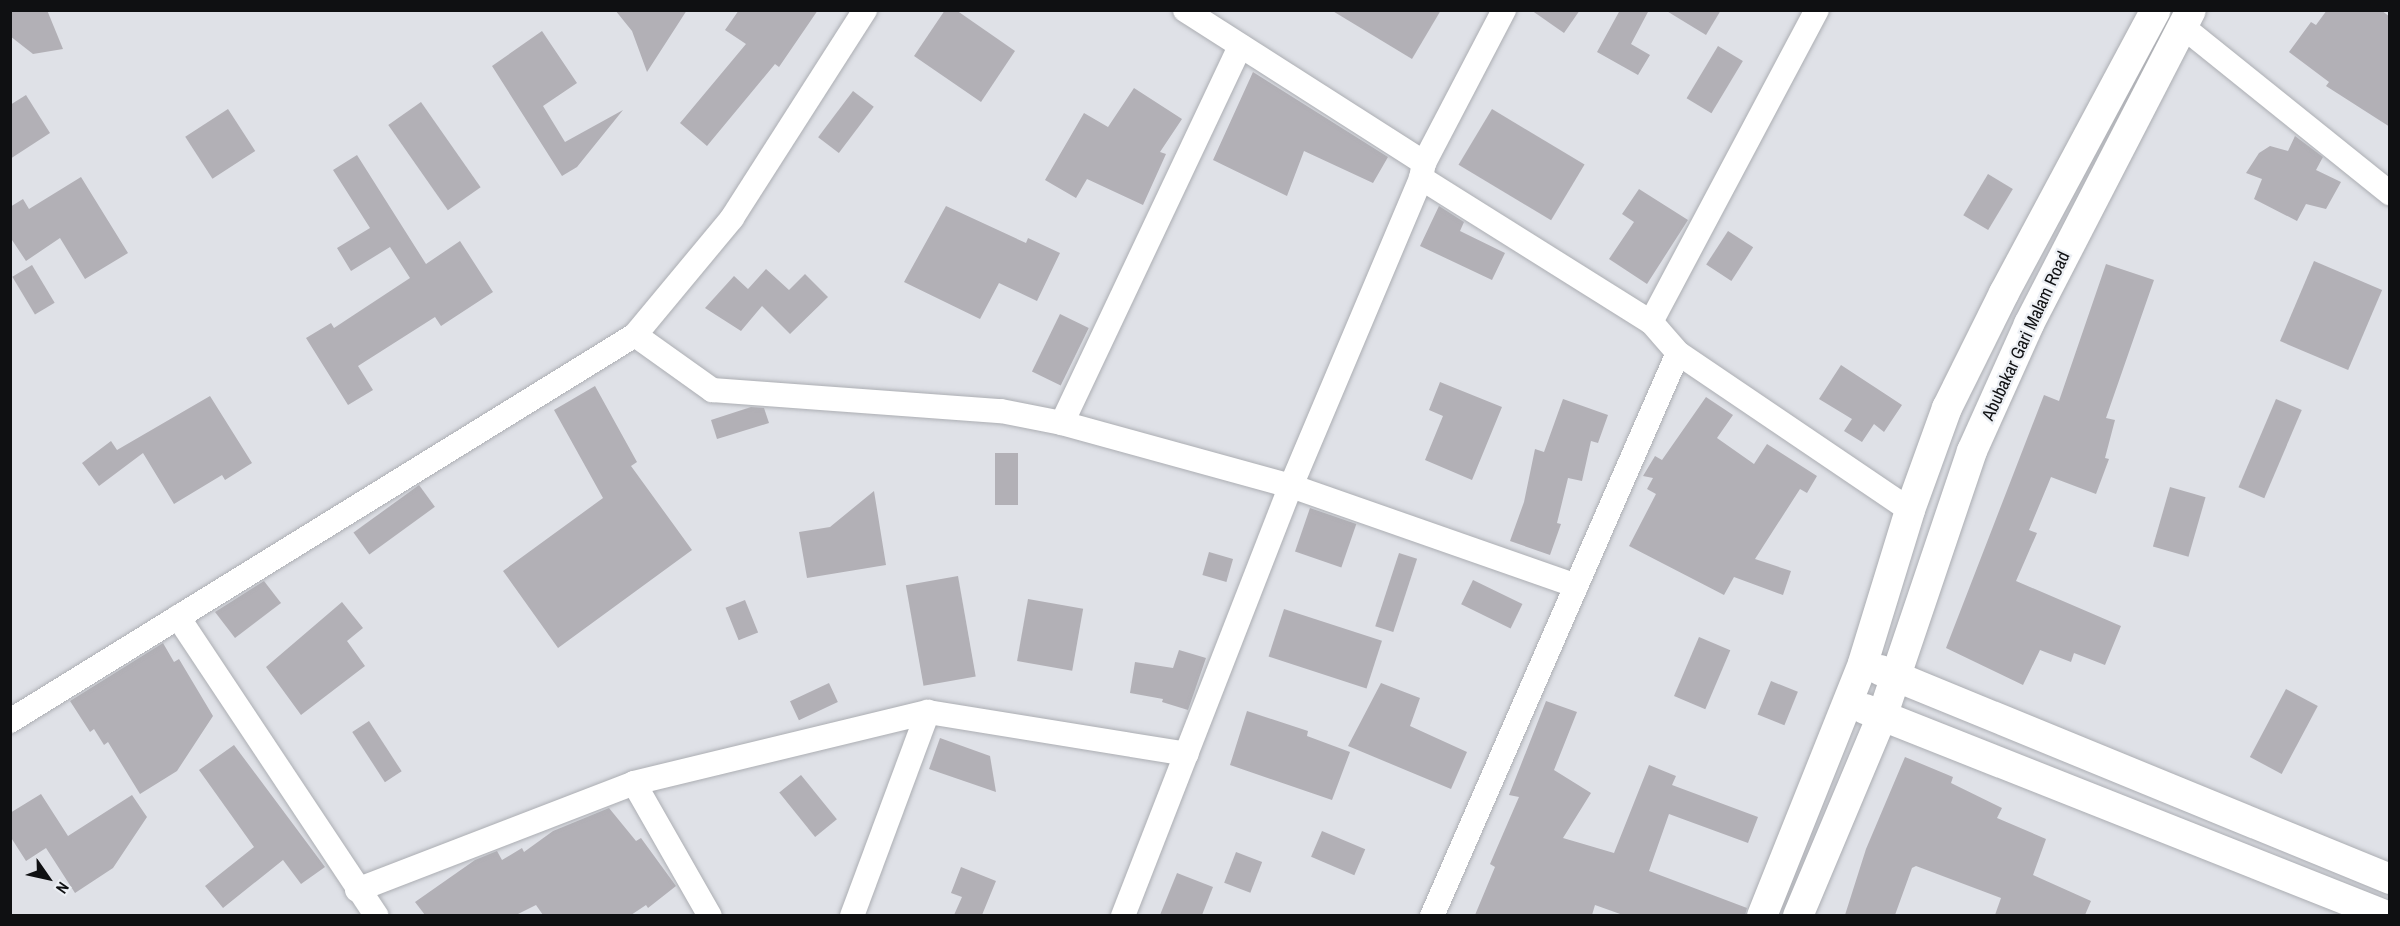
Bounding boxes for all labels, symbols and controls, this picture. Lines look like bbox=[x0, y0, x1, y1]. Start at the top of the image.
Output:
street label: Abubakar Gari Malam Road bbox=[1977, 248, 2075, 424]
north arrow bbox=[18, 848, 78, 908]
text: N bbox=[51, 878, 75, 898]

